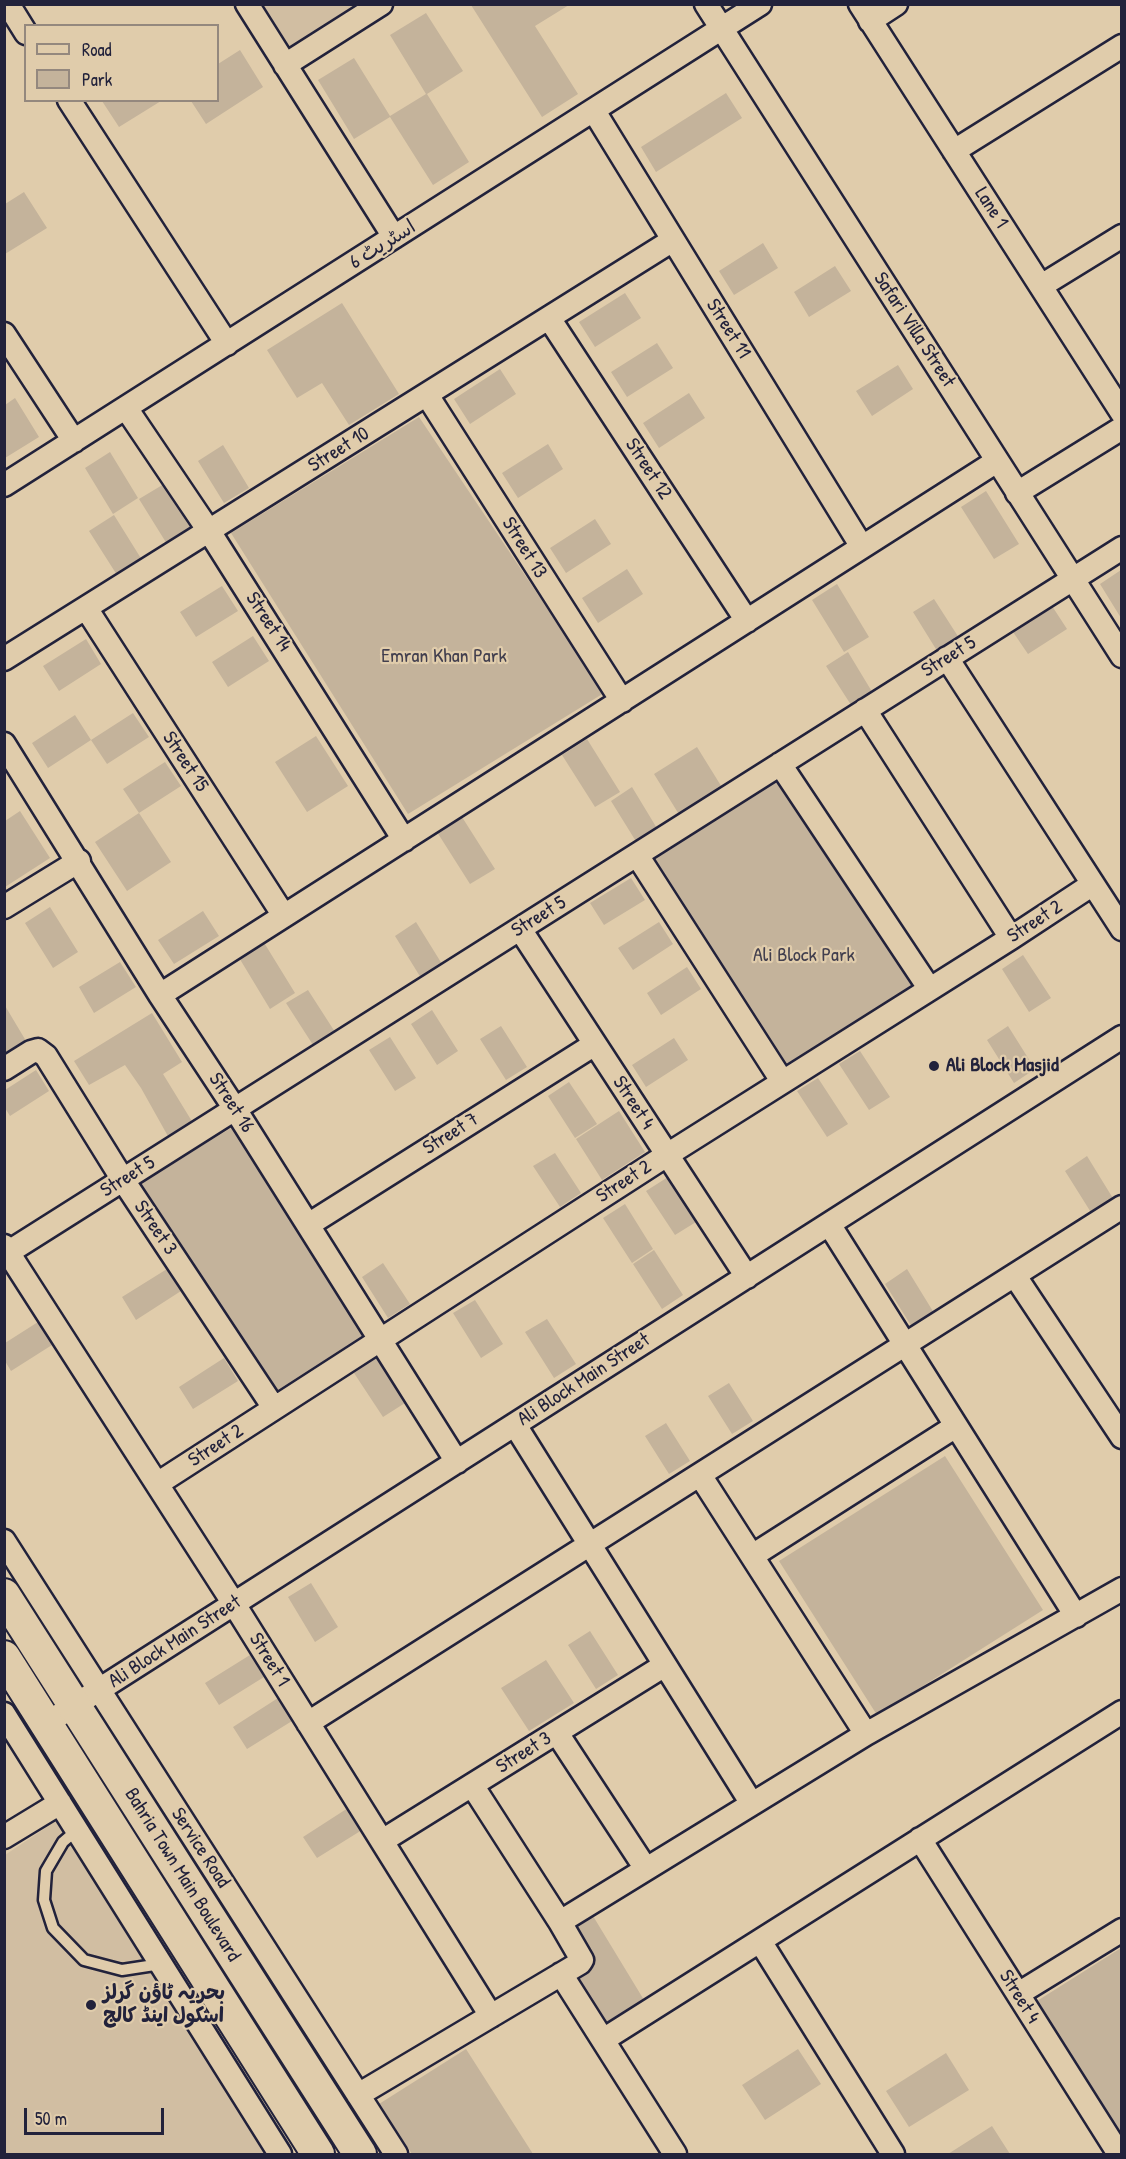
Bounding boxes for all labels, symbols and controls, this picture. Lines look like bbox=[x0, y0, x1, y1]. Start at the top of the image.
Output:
legend bbox=[24, 24, 219, 102]
text: Road bbox=[82, 37, 112, 62]
text: Park bbox=[82, 67, 112, 92]
street label: Lane 1 bbox=[969, 183, 1013, 233]
street label: اسٹریٹ 6 bbox=[345, 215, 421, 275]
street label: Safari Villa Street bbox=[868, 268, 960, 392]
street label: Street 11 bbox=[700, 295, 756, 363]
street label: Street 10 bbox=[304, 422, 374, 478]
street label: Street 12 bbox=[619, 434, 677, 504]
street label: Street 13 bbox=[496, 513, 552, 583]
street label: Street 14 bbox=[240, 588, 296, 656]
street label: Street 5 bbox=[917, 631, 981, 683]
park label: Emran Khan Park bbox=[381, 645, 507, 669]
street label: Street 15 bbox=[157, 727, 213, 797]
street label: Street 5 bbox=[507, 891, 571, 943]
street label: Street 2 bbox=[1003, 895, 1067, 949]
park label: Ali Block Park bbox=[753, 944, 855, 968]
place label: Ali Block Masjid bbox=[946, 1054, 1059, 1078]
marker: Ali Block Masjid bbox=[927, 1059, 941, 1073]
street label: Street 16 bbox=[203, 1069, 259, 1137]
street label: Street 4 bbox=[607, 1072, 659, 1134]
street label: Street 7 bbox=[419, 1108, 483, 1160]
street label: Street 5 bbox=[96, 1151, 160, 1203]
street label: Street 2 bbox=[592, 1155, 656, 1209]
street label: Street 3 bbox=[128, 1196, 182, 1260]
street label: Ali Block Main Street bbox=[513, 1328, 655, 1432]
street label: Street 2 bbox=[184, 1419, 248, 1473]
street label: Ali Block Main Street bbox=[104, 1590, 246, 1694]
street label: Street 1 bbox=[243, 1629, 295, 1691]
street label: Street 3 bbox=[492, 1727, 556, 1779]
street label: Bahria Town Main Boulevard bbox=[119, 1784, 245, 1966]
street label: Service Road bbox=[165, 1804, 235, 1892]
street label: Street 4 bbox=[993, 1966, 1045, 2028]
place label: بحریہ ٹاؤن گرلز اسکول اینڈ کالج bbox=[103, 1982, 225, 2029]
marker: بحریہ ٹاؤن گرلز اسکول اینڈ کالج bbox=[84, 1998, 98, 2012]
scale bar bbox=[27, 2096, 166, 2134]
text: 50 m bbox=[35, 2106, 67, 2131]

